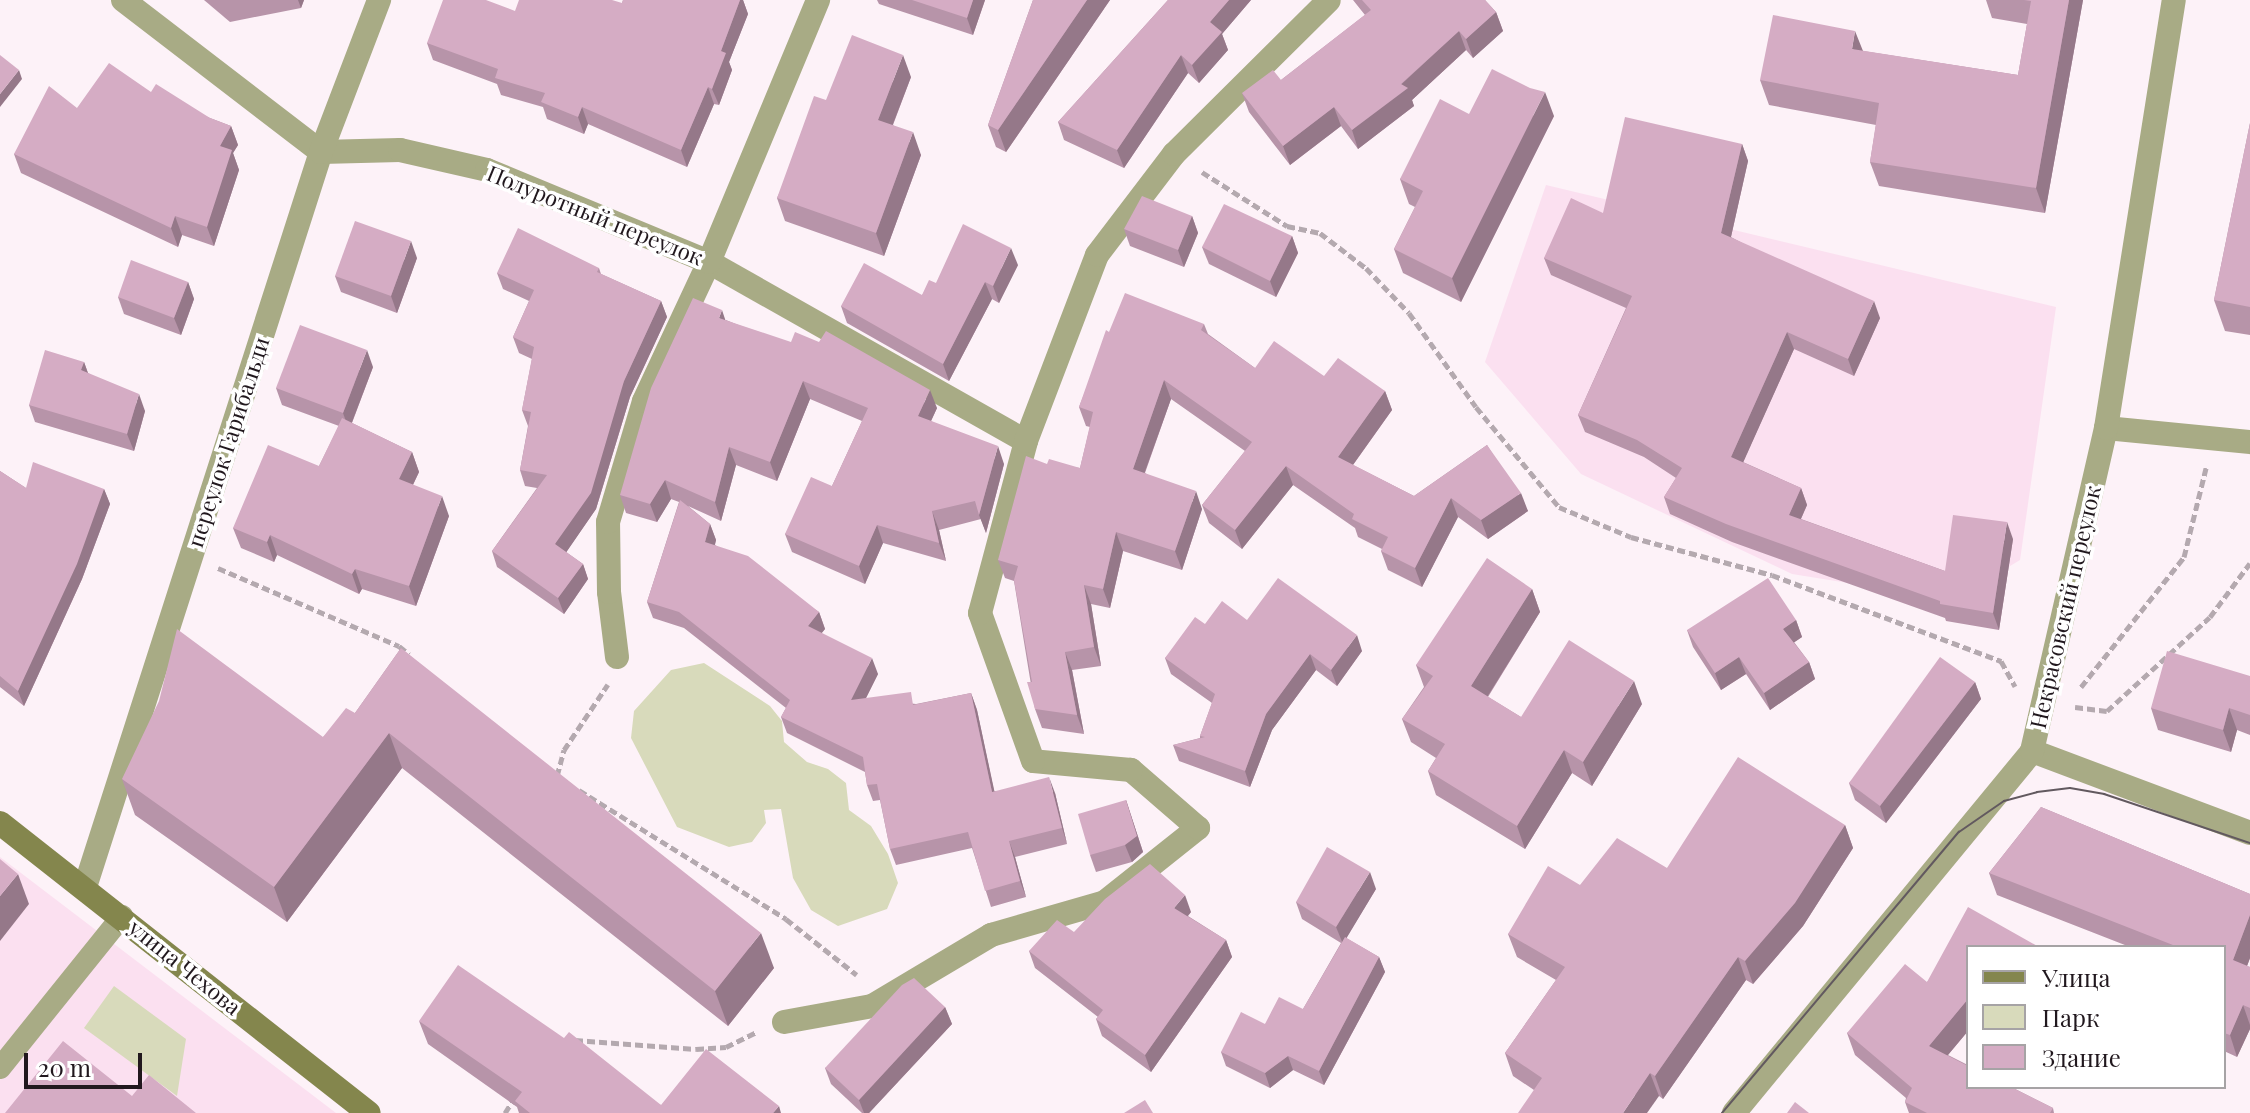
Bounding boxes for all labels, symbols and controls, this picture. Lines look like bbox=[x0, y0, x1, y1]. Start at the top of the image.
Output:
street label: Полуротный переулок bbox=[483, 160, 707, 270]
street label: переулок Гарибальди bbox=[182, 334, 274, 550]
street label: Некрасовский переулок bbox=[2024, 483, 2106, 731]
street label: улица Чехова bbox=[124, 914, 246, 1020]
legend bbox=[1966, 945, 2226, 1089]
text: Улица bbox=[2042, 961, 2111, 993]
text: Парк bbox=[2042, 1001, 2100, 1033]
scale bar bbox=[28, 1037, 146, 1087]
text: Здание bbox=[2042, 1041, 2121, 1073]
text: 20 m bbox=[38, 1051, 91, 1083]

